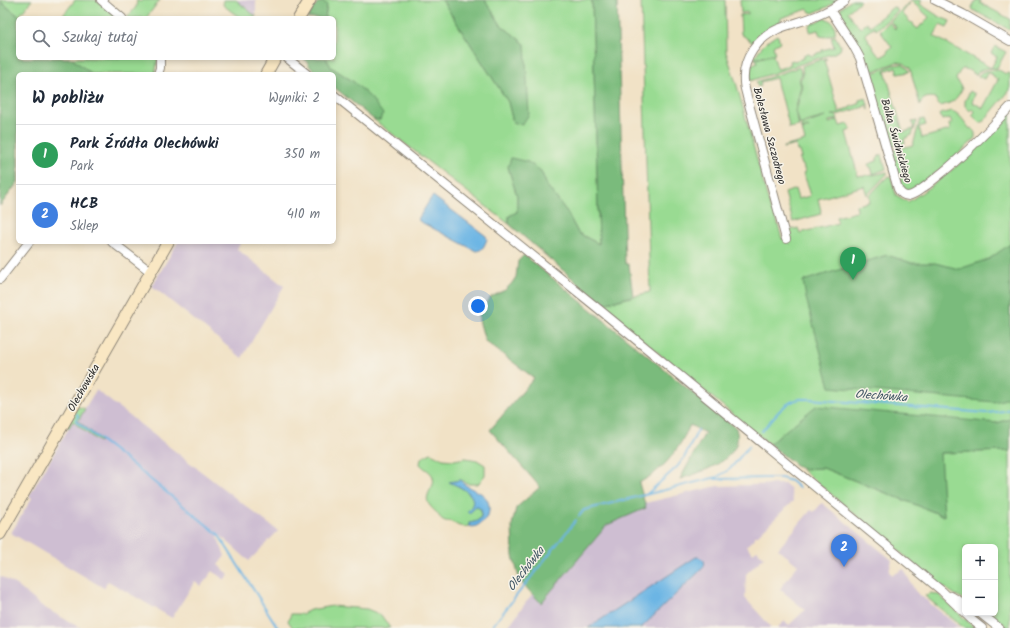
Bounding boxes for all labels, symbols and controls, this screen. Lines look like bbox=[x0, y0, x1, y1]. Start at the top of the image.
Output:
search box bbox=[16, 16, 336, 60]
text: Szukaj tutaj bbox=[62, 26, 137, 50]
icon: search bbox=[30, 27, 52, 49]
text: W pobliżu bbox=[32, 85, 103, 112]
street label: Bolesława Szczodrego bbox=[747, 85, 791, 187]
text: Wyniki: 2 bbox=[269, 88, 320, 109]
street label: Bolka Świdnickiego bbox=[875, 97, 917, 185]
text: Park Źródła Olechówki bbox=[70, 132, 219, 156]
text: 1 bbox=[43, 144, 47, 165]
text: 350 m bbox=[284, 144, 320, 165]
text: Park bbox=[70, 156, 94, 177]
text: HCB bbox=[70, 192, 98, 216]
text: 2 bbox=[41, 204, 49, 225]
text: 410 m bbox=[287, 204, 320, 225]
text: Sklep bbox=[70, 216, 98, 237]
pin: 1 bbox=[840, 247, 866, 280]
your location bbox=[468, 296, 488, 316]
street label: Olechowska bbox=[63, 361, 105, 415]
water label: Olechówka bbox=[854, 385, 909, 407]
pin: 2 bbox=[831, 534, 857, 567]
water label: Olechówka bbox=[502, 541, 550, 595]
map controls bbox=[962, 544, 998, 616]
button: + bbox=[962, 544, 998, 580]
button: − bbox=[962, 580, 998, 616]

